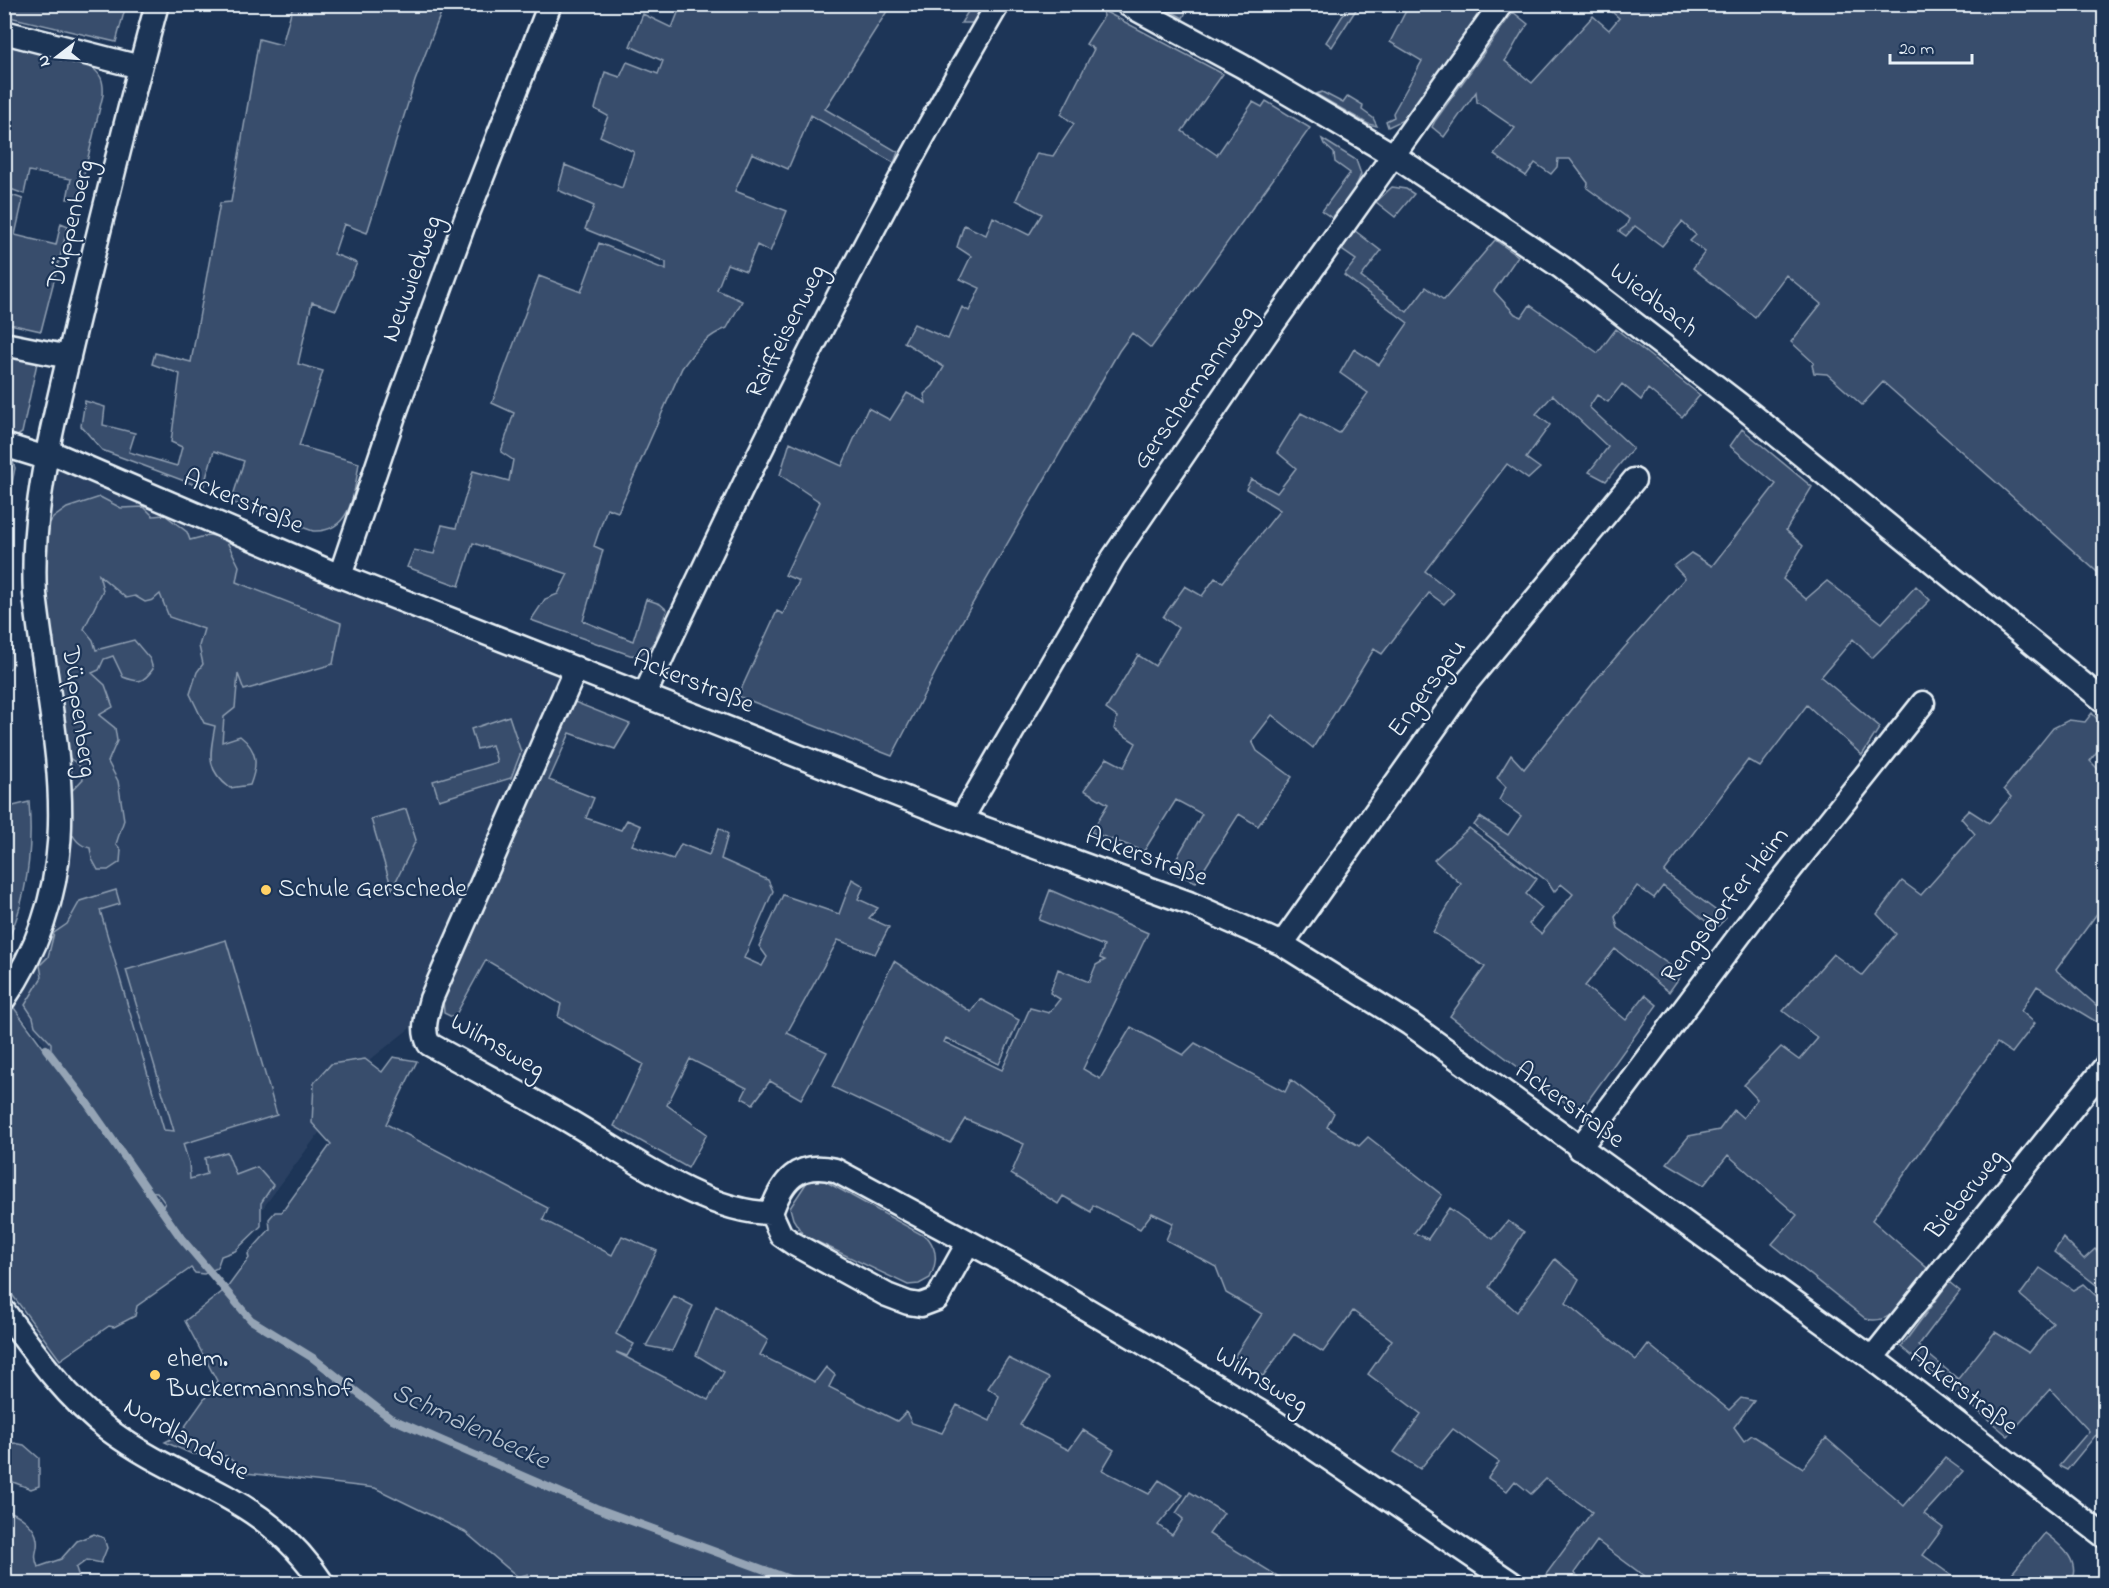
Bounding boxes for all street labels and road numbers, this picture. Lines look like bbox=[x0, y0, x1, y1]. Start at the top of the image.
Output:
street label: Düppenberg bbox=[37, 155, 106, 294]
street label: Neuwiedweg bbox=[373, 210, 453, 348]
street label: Wiedbach bbox=[1600, 254, 1706, 348]
street label: Raiffeisenweg bbox=[737, 258, 837, 406]
street label: Gerschermannweg bbox=[1124, 298, 1266, 478]
street label: Ackerstraße bbox=[177, 461, 310, 546]
street label: Engersgau bbox=[1379, 632, 1477, 746]
street label: Ackerstraße bbox=[627, 641, 760, 725]
street label: Düppenberg bbox=[50, 643, 106, 780]
street label: Ackerstraße bbox=[1079, 818, 1213, 898]
street label: Rengsdorfer Heim bbox=[1653, 819, 1799, 993]
street label: Wilmsweg bbox=[442, 1004, 552, 1090]
street label: Ackerstraße bbox=[1506, 1053, 1632, 1159]
street label: Bieberweg bbox=[1917, 1141, 2015, 1250]
street label: Wilmsweg bbox=[1207, 1337, 1315, 1425]
street label: Ackerstraße bbox=[1900, 1338, 2026, 1446]
street label: Nordlandaue bbox=[116, 1389, 256, 1492]

